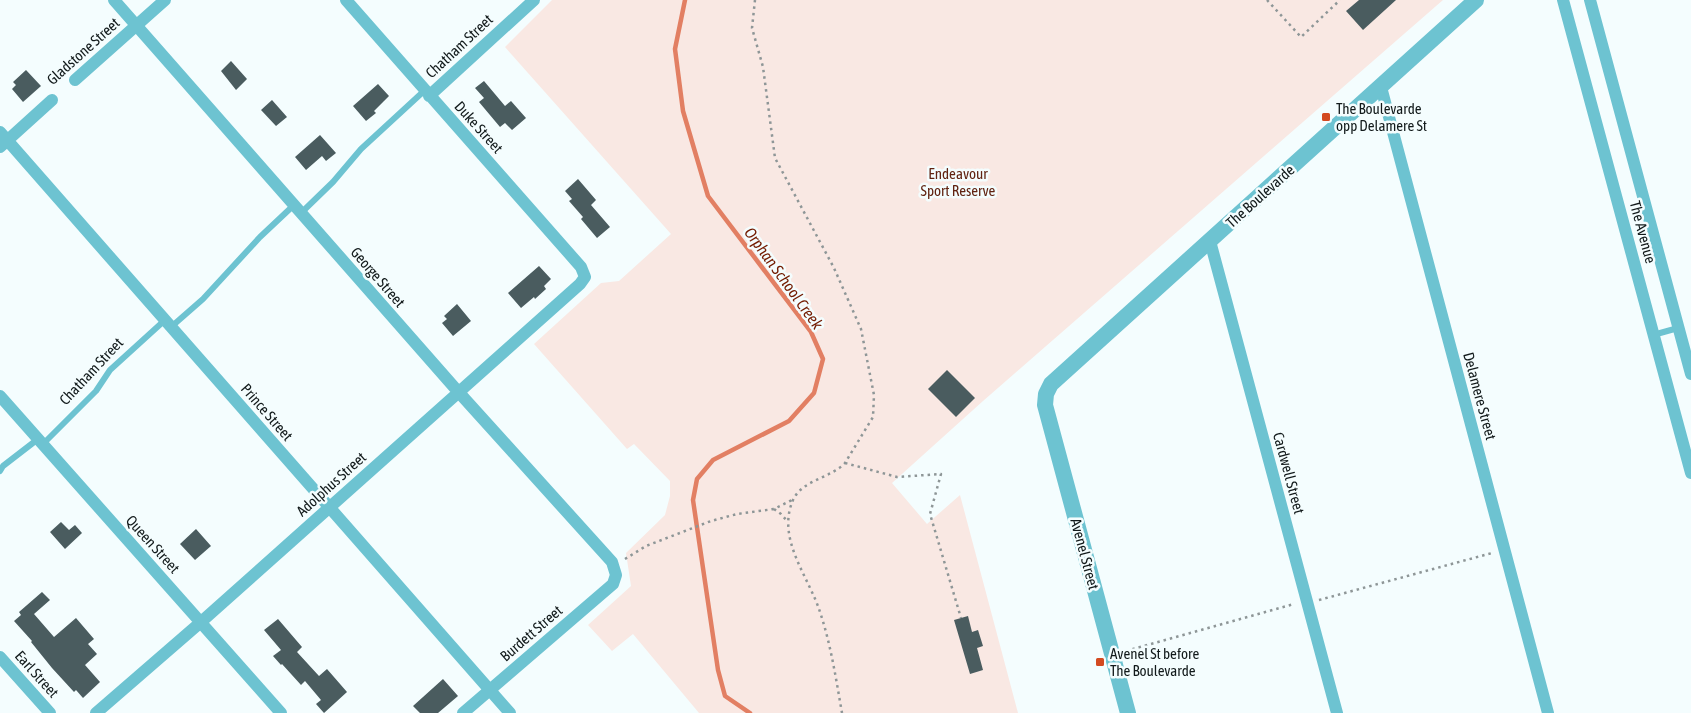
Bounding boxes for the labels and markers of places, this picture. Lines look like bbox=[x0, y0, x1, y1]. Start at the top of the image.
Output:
place label: The Boulevarde opp Delamere St bbox=[1336, 100, 1427, 134]
marker: The Boulevarde opp Delamere St bbox=[1320, 111, 1332, 123]
place label: Avenel St before The Boulevarde bbox=[1110, 645, 1200, 679]
marker: Avenel St before The Boulevarde bbox=[1094, 656, 1106, 668]

